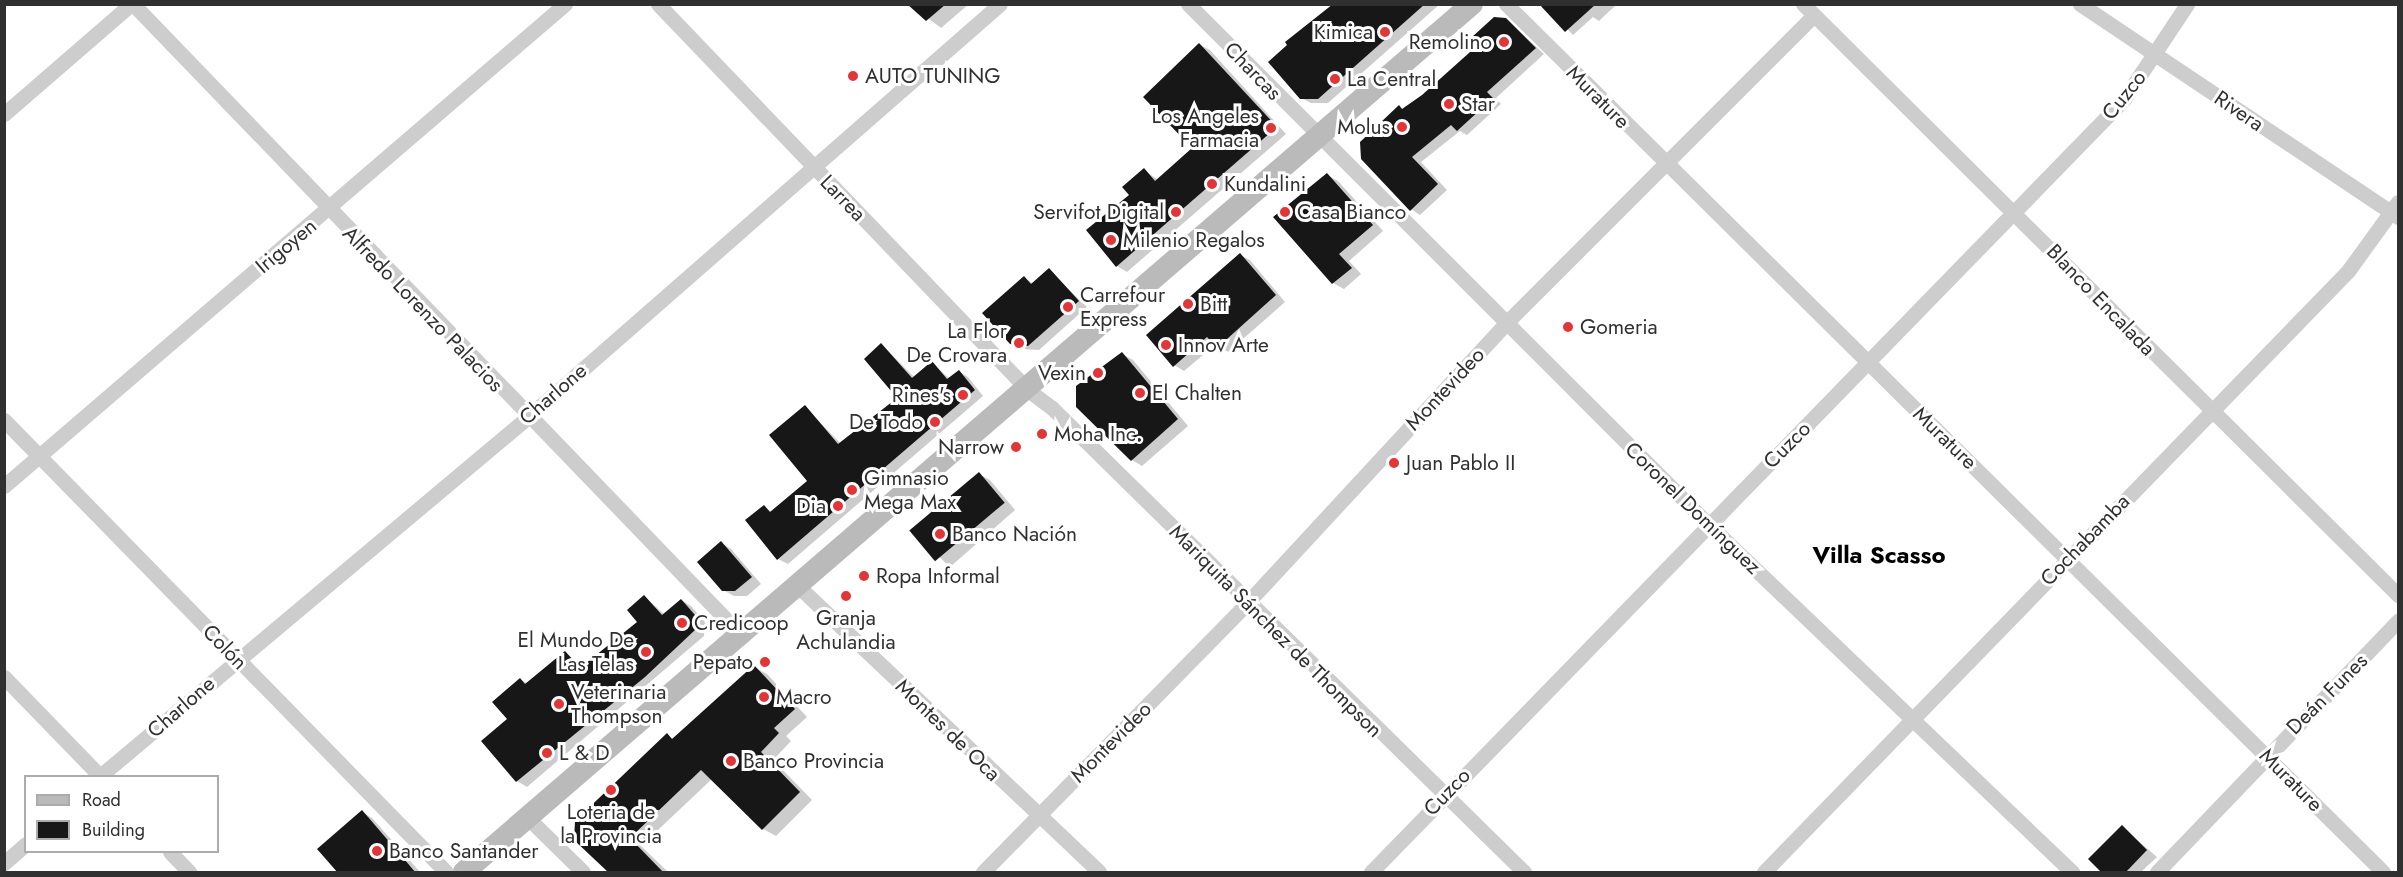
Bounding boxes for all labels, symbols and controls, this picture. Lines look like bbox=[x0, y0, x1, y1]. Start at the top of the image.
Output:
place label: Kimica bbox=[1314, 19, 1373, 45]
marker: Kimica bbox=[1378, 25, 1392, 39]
place label: Remolino bbox=[1409, 29, 1492, 55]
marker: Remolino bbox=[1497, 35, 1511, 49]
street label: Charcas bbox=[1219, 37, 1287, 105]
street label: Murature bbox=[1561, 60, 1635, 134]
place label: AUTO TUNING bbox=[865, 63, 1000, 89]
street label: Cuzco bbox=[2097, 65, 2151, 125]
place label: La Central bbox=[1347, 66, 1436, 92]
marker: AUTO TUNING bbox=[846, 69, 860, 83]
marker: La Central bbox=[1328, 72, 1342, 86]
street label: Rivera bbox=[2209, 85, 2269, 137]
place label: Star bbox=[1461, 91, 1495, 117]
marker: Star bbox=[1442, 97, 1456, 111]
place label: Los Angeles Farmacia bbox=[1152, 103, 1259, 153]
place label: Molus bbox=[1337, 114, 1390, 140]
marker: Molus bbox=[1395, 120, 1409, 134]
marker: Los Angeles Farmacia bbox=[1264, 121, 1278, 135]
street label: Larrea bbox=[815, 170, 871, 226]
place label: Kundalini bbox=[1224, 171, 1306, 197]
marker: Kundalini bbox=[1205, 177, 1219, 191]
place label: Servifot Digital bbox=[1033, 199, 1164, 225]
place label: Casa Bianco bbox=[1297, 199, 1406, 225]
marker: Servifot Digital bbox=[1169, 205, 1183, 219]
marker: Casa Bianco bbox=[1278, 205, 1292, 219]
street label: Irigoyen bbox=[250, 213, 322, 279]
street label: Alfredo Lorenzo Palacios bbox=[337, 221, 509, 397]
place label: Milenio Regalos bbox=[1123, 227, 1265, 253]
marker: Milenio Regalos bbox=[1104, 233, 1118, 247]
street label: Blanco Encalada bbox=[2042, 239, 2160, 361]
place label: Carrefour Express bbox=[1080, 282, 1165, 332]
place label: Bitt bbox=[1200, 291, 1227, 317]
marker: Bitt bbox=[1181, 297, 1195, 311]
marker: Carrefour Express bbox=[1061, 300, 1075, 314]
place label: Gomeria bbox=[1580, 314, 1658, 340]
place label: La Flor De Crovara bbox=[907, 318, 1007, 368]
marker: Gomeria bbox=[1561, 320, 1575, 334]
place label: Innov Arte bbox=[1178, 332, 1269, 358]
marker: La Flor De Crovara bbox=[1012, 336, 1026, 350]
marker: Innov Arte bbox=[1159, 338, 1173, 352]
street label: Montevideo bbox=[1400, 342, 1490, 436]
street label: Charlone bbox=[514, 358, 592, 430]
place label: Vexin bbox=[1038, 360, 1086, 386]
marker: Vexin bbox=[1091, 366, 1105, 380]
place label: El Chalten bbox=[1152, 380, 1242, 406]
place label: Rines's bbox=[892, 382, 951, 408]
marker: El Chalten bbox=[1133, 386, 1147, 400]
marker: Rines's bbox=[956, 388, 970, 402]
street label: Murature bbox=[1908, 401, 1982, 475]
place label: De Todo bbox=[849, 409, 923, 435]
marker: De Todo bbox=[928, 415, 942, 429]
street label: Cuzco bbox=[1758, 416, 1816, 474]
place label: Moha Inc. bbox=[1054, 421, 1142, 447]
marker: Moha Inc. bbox=[1035, 427, 1049, 441]
place label: Narrow bbox=[938, 434, 1004, 460]
street label: Coronel Domínguez bbox=[1620, 437, 1766, 579]
marker: Narrow bbox=[1009, 440, 1023, 454]
place label: Juan Pablo II bbox=[1406, 450, 1515, 476]
marker: Juan Pablo II bbox=[1387, 456, 1401, 470]
place label: Gimnasio Mega Max bbox=[864, 465, 956, 515]
marker: Gimnasio Mega Max bbox=[845, 483, 859, 497]
street label: Cochabamba bbox=[2035, 489, 2135, 591]
place label: Dia bbox=[796, 493, 826, 519]
marker: Dia bbox=[831, 499, 845, 513]
street label: Mariquita Sánchez de Thompson bbox=[1164, 519, 1388, 743]
place label: Banco Nación bbox=[952, 521, 1077, 547]
marker: Banco Nación bbox=[933, 527, 947, 541]
district label: Villa Scasso bbox=[1812, 541, 1946, 569]
place label: Ropa Informal bbox=[876, 563, 1000, 589]
marker: Ropa Informal bbox=[857, 569, 871, 583]
marker: Granja Achulandia bbox=[839, 589, 853, 603]
place label: Granja Achulandia bbox=[796, 605, 896, 655]
place label: Credicoop bbox=[694, 610, 788, 636]
marker: Credicoop bbox=[675, 616, 689, 630]
street label: Colón bbox=[197, 619, 253, 675]
place label: El Mundo De Las Telas bbox=[517, 627, 634, 677]
marker: El Mundo De Las Telas bbox=[639, 645, 653, 659]
street label: Deán Funes bbox=[2281, 648, 2373, 740]
place label: Pepato bbox=[693, 649, 753, 675]
marker: Pepato bbox=[758, 655, 772, 669]
street label: Charlone bbox=[142, 671, 220, 743]
street label: Montes de Oca bbox=[890, 674, 1006, 786]
place label: Veterinaria Thompson bbox=[571, 679, 666, 729]
place label: Macro bbox=[776, 684, 832, 710]
marker: Macro bbox=[757, 690, 771, 704]
street label: Montevideo bbox=[1065, 696, 1157, 788]
marker: Veterinaria Thompson bbox=[552, 697, 566, 711]
place label: L & D bbox=[559, 740, 610, 766]
street label: Murature bbox=[2254, 743, 2328, 817]
marker: L & D bbox=[540, 746, 554, 760]
place label: Banco Provincia bbox=[743, 748, 884, 774]
marker: Banco Provincia bbox=[724, 754, 738, 768]
street label: Cuzco bbox=[1418, 763, 1476, 821]
legend bbox=[24, 775, 219, 853]
marker: Loteria de la Provincia bbox=[604, 783, 618, 797]
text: Road bbox=[82, 787, 121, 813]
place label: Loteria de la Provincia bbox=[560, 799, 662, 849]
text: Building bbox=[82, 817, 145, 843]
place label: Banco Santander bbox=[389, 838, 538, 864]
marker: Banco Santander bbox=[370, 844, 384, 858]

